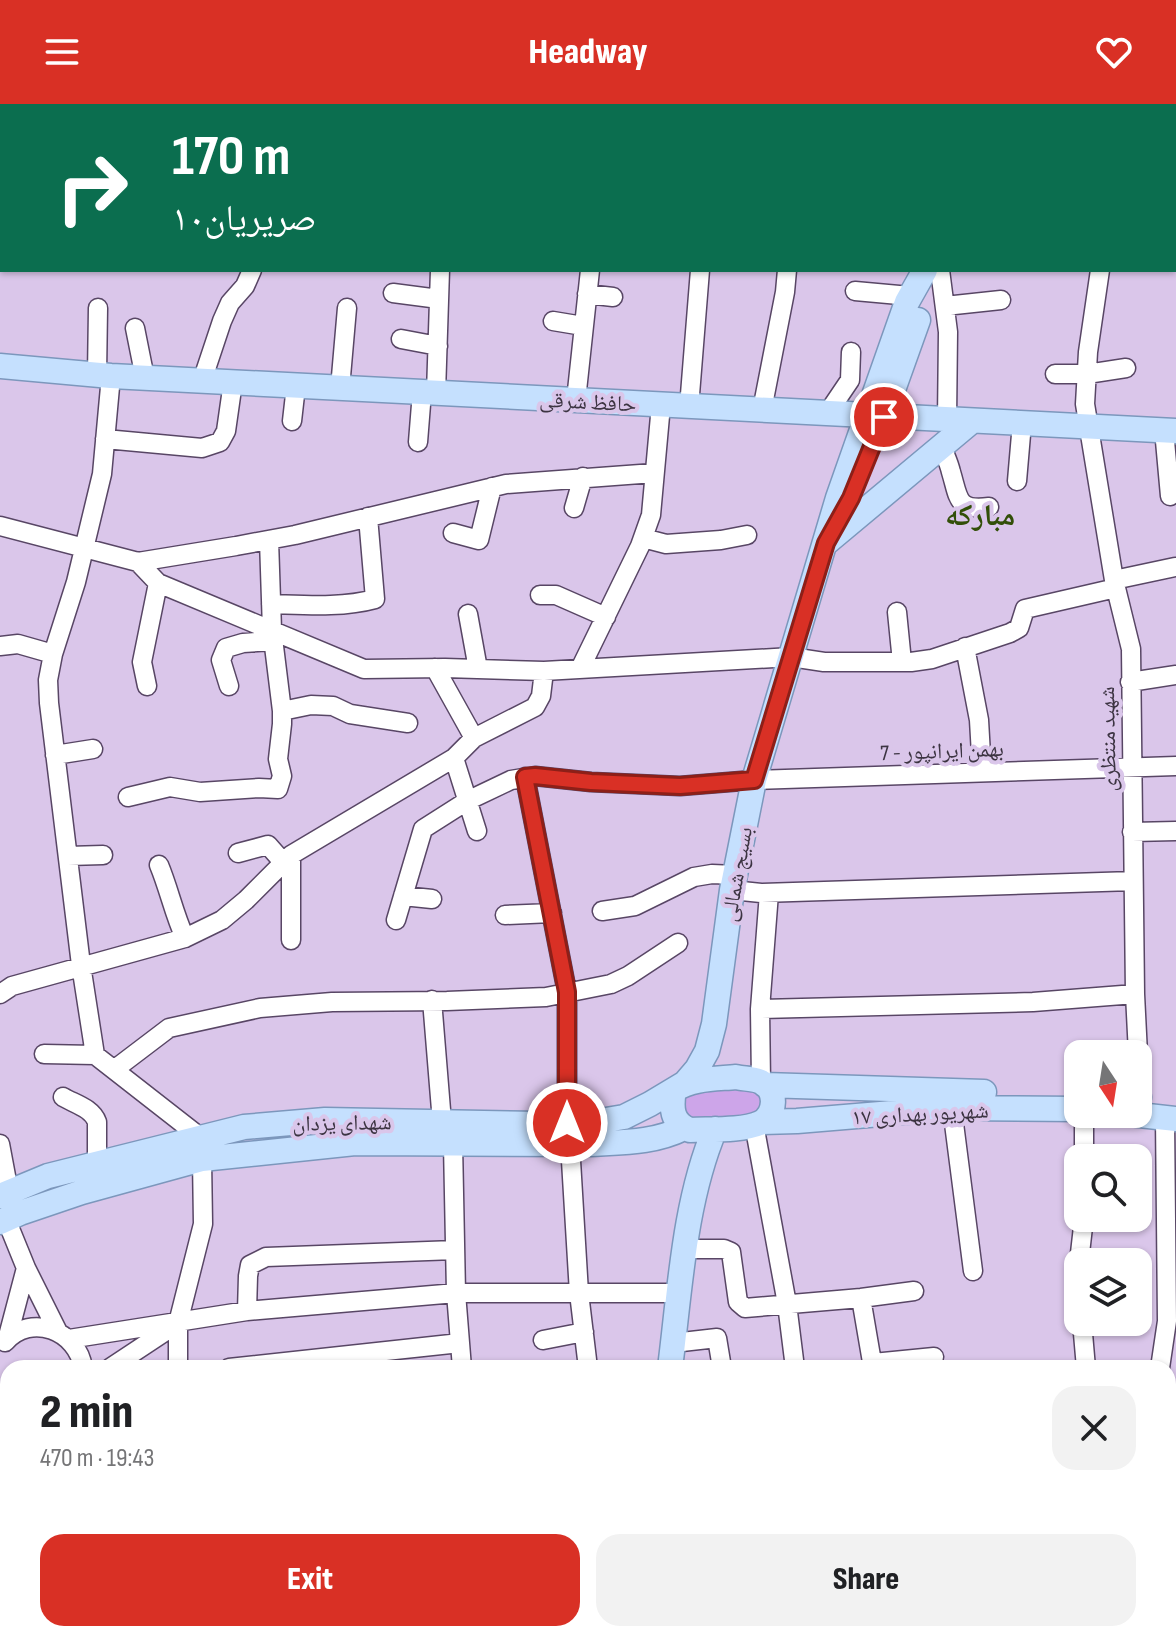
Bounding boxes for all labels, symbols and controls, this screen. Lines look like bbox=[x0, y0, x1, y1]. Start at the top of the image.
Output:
icon: menu bbox=[40, 30, 84, 74]
icon: heart bbox=[1092, 30, 1136, 74]
text: Headway bbox=[529, 31, 647, 74]
text: 170 m bbox=[172, 124, 290, 191]
icon: right bbox=[40, 136, 144, 240]
text: صریریان۱۰ bbox=[172, 198, 317, 241]
pin bbox=[850, 383, 918, 451]
street label: حافظ شرقی bbox=[539, 386, 637, 419]
icon: arrive bbox=[862, 395, 906, 439]
district label: مبارکه bbox=[945, 498, 1015, 534]
street label: شهید منتظری bbox=[1094, 686, 1123, 792]
street label: بهمن ایرانپور - 7 bbox=[880, 736, 1004, 767]
street label: بسیج شمالی bbox=[716, 825, 759, 924]
north arrow bbox=[1064, 1040, 1152, 1128]
map controls bbox=[1064, 1040, 1152, 1336]
position arrow bbox=[525, 1081, 609, 1165]
street label: ۱۷ شهریور بهداری bbox=[851, 1097, 989, 1132]
street label: شهدای یزدان bbox=[292, 1109, 392, 1138]
button: search bbox=[1064, 1144, 1152, 1232]
button: layers bbox=[1064, 1248, 1152, 1336]
text: 2 min bbox=[40, 1384, 133, 1441]
button: close bbox=[1052, 1386, 1136, 1470]
text: 470 m · 19:43 bbox=[40, 1443, 154, 1474]
button: Exit bbox=[40, 1534, 580, 1626]
button: Share bbox=[596, 1534, 1136, 1626]

